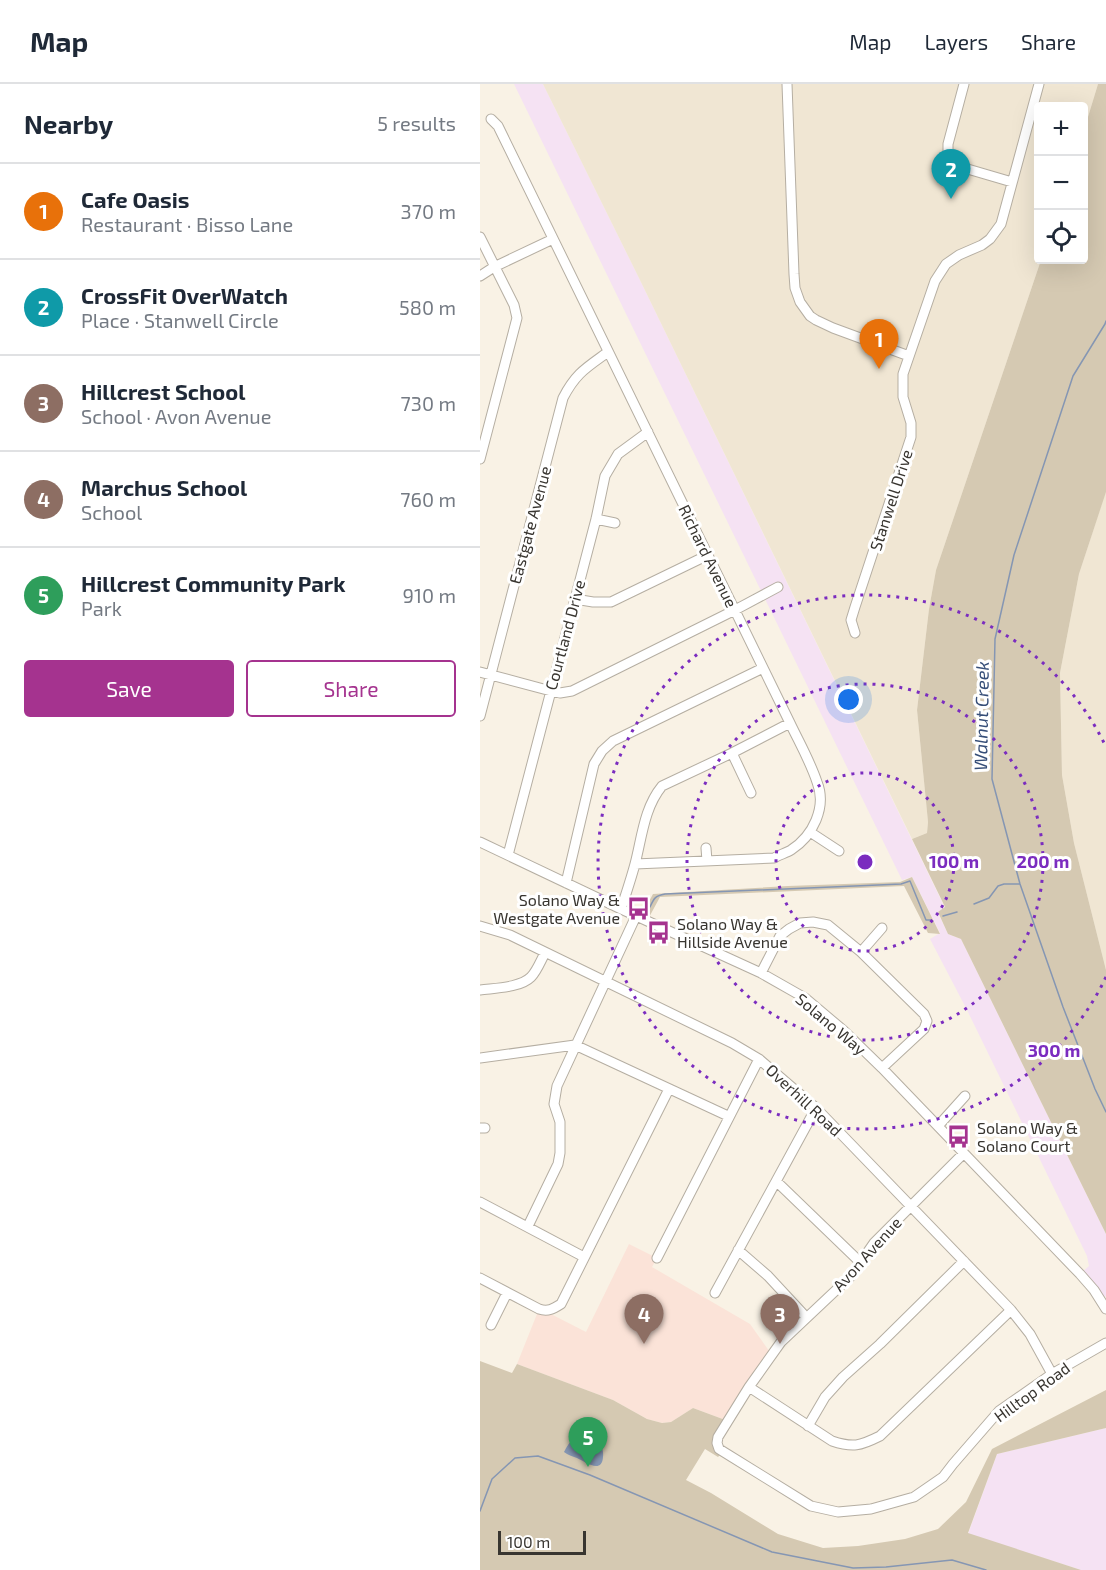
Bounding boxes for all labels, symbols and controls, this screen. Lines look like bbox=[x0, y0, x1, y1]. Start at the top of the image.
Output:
text: Map bbox=[30, 24, 88, 58]
text: Map bbox=[849, 29, 891, 54]
text: Layers bbox=[924, 29, 988, 54]
text: Share bbox=[1021, 29, 1076, 54]
map controls bbox=[1034, 102, 1088, 264]
button: + bbox=[1034, 102, 1088, 156]
text: Nearby bbox=[24, 108, 113, 139]
text: 5 results bbox=[377, 111, 456, 135]
pin: 2 bbox=[932, 150, 970, 199]
button: − bbox=[1034, 156, 1088, 210]
text: Cafe Oasis bbox=[81, 186, 190, 212]
text: 1 bbox=[39, 199, 48, 223]
text: 370 m bbox=[401, 199, 456, 223]
button: locate bbox=[1034, 210, 1088, 264]
text: Restaurant · Bisso Lane bbox=[81, 212, 293, 236]
text: CrossFit OverWatch bbox=[81, 282, 288, 308]
text: 2 bbox=[38, 295, 49, 319]
text: 580 m bbox=[399, 295, 456, 319]
text: Place · Stanwell Circle bbox=[81, 308, 279, 332]
pin: 1 bbox=[860, 320, 898, 369]
text: Hillcrest School bbox=[81, 378, 245, 404]
text: 3 bbox=[38, 391, 49, 415]
text: 730 m bbox=[401, 391, 456, 415]
text: School · Avon Avenue bbox=[81, 404, 271, 428]
street label: Stanwell Drive bbox=[865, 447, 916, 553]
street label: Eastgate Avenue bbox=[505, 464, 554, 586]
text: Marchus School bbox=[81, 474, 247, 500]
text: 4 bbox=[37, 487, 50, 511]
text: 760 m bbox=[400, 487, 456, 511]
text: School bbox=[81, 500, 142, 524]
street label: Richard Avenue bbox=[675, 501, 742, 610]
text: Hillcrest Community Park bbox=[81, 570, 345, 596]
street label: Courtland Drive bbox=[541, 578, 588, 692]
text: 5 bbox=[38, 583, 49, 607]
text: 910 m bbox=[403, 583, 456, 607]
text: Park bbox=[81, 596, 122, 620]
button: Save bbox=[24, 660, 234, 717]
button: Share bbox=[246, 660, 456, 717]
water label: Walnut Creek bbox=[969, 661, 993, 771]
your location bbox=[834, 685, 863, 714]
text: 100 m bbox=[929, 850, 979, 872]
text: 200 m bbox=[1017, 850, 1069, 872]
centre of rings bbox=[855, 852, 875, 872]
place label: Solano Way & Westgate Avenue bbox=[493, 890, 620, 927]
bus stop icon: Solano Way & Westgate Avenue bbox=[625, 896, 651, 922]
place label: Solano Way & Hillside Avenue bbox=[677, 914, 788, 951]
bus stop icon: Solano Way & Hillside Avenue bbox=[646, 920, 672, 946]
street label: Solano Way bbox=[792, 989, 871, 1059]
text: 300 m bbox=[1028, 1039, 1080, 1061]
street label: Overhill Road bbox=[762, 1060, 846, 1140]
place label: Solano Way & Solano Court bbox=[977, 1118, 1078, 1155]
bus stop icon: Solano Way & Solano Court bbox=[946, 1124, 972, 1150]
street label: Avon Avenue bbox=[828, 1213, 905, 1295]
pin: 4 bbox=[624, 1294, 664, 1344]
pin: 3 bbox=[760, 1294, 800, 1344]
street label: Hilltop Road bbox=[990, 1358, 1073, 1425]
pin: 5 bbox=[568, 1418, 608, 1467]
scale bar bbox=[498, 1528, 586, 1556]
text: 100 m bbox=[507, 1532, 550, 1551]

